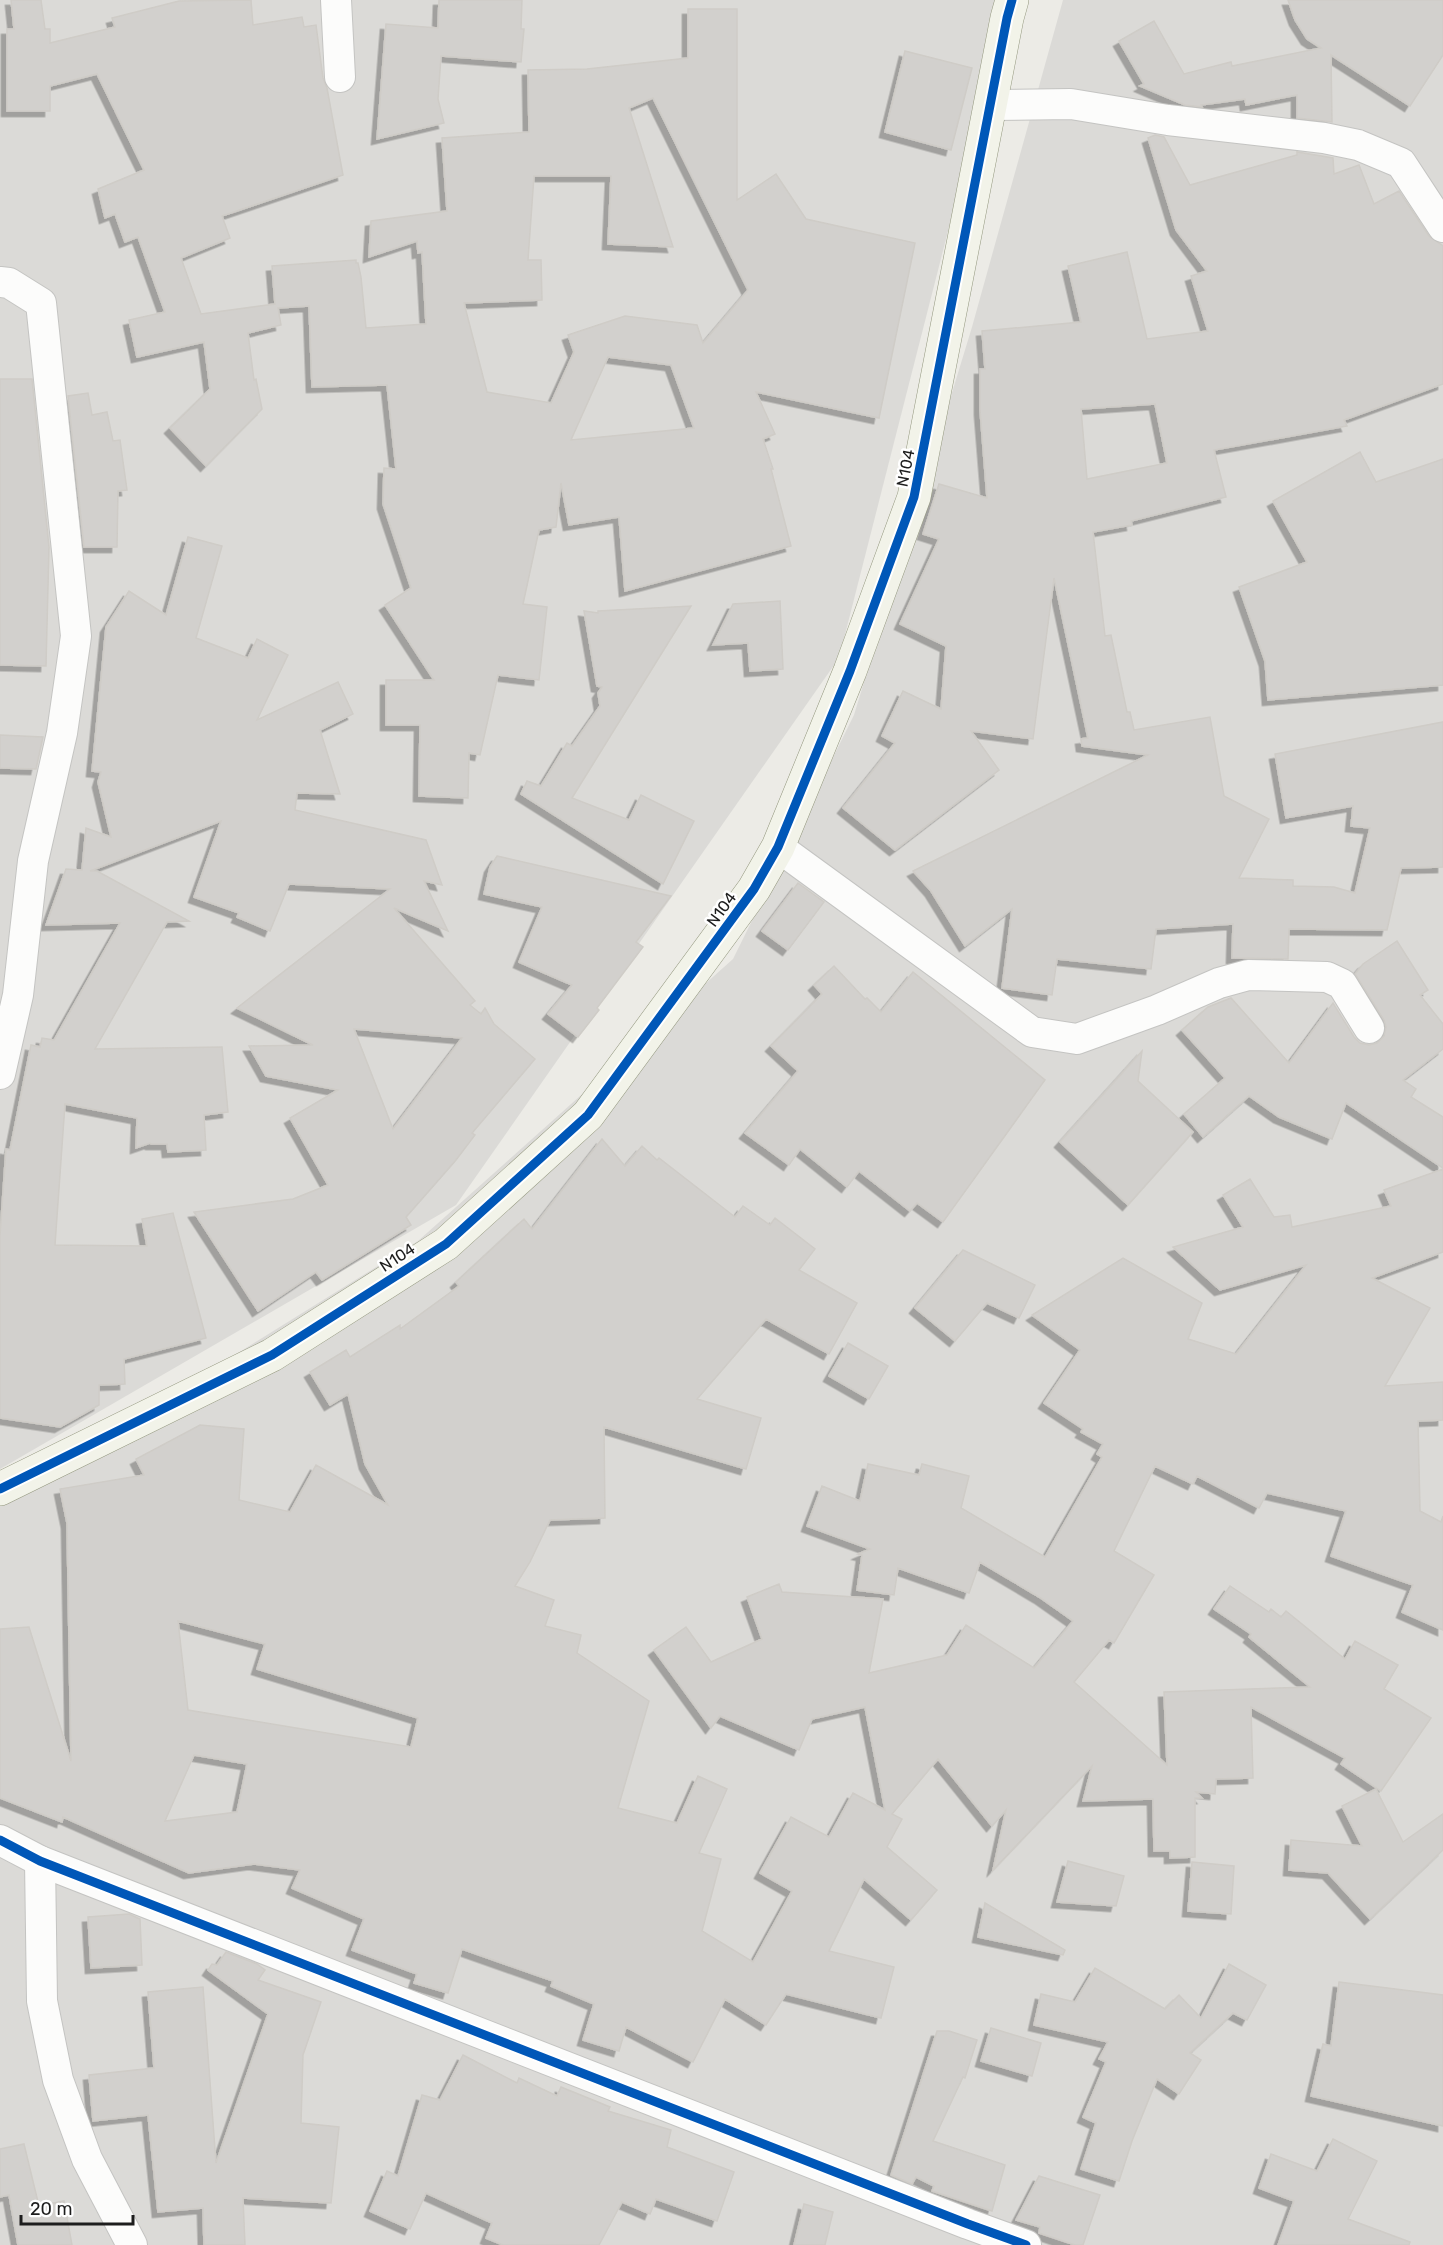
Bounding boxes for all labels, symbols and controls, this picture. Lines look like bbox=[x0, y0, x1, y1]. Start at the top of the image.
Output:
street label: N104 bbox=[893, 448, 918, 489]
street label: N104 bbox=[703, 888, 740, 930]
street label: N104 bbox=[376, 1239, 418, 1276]
scale bar bbox=[21, 2188, 134, 2226]
text: 20 m bbox=[30, 2198, 72, 2220]

